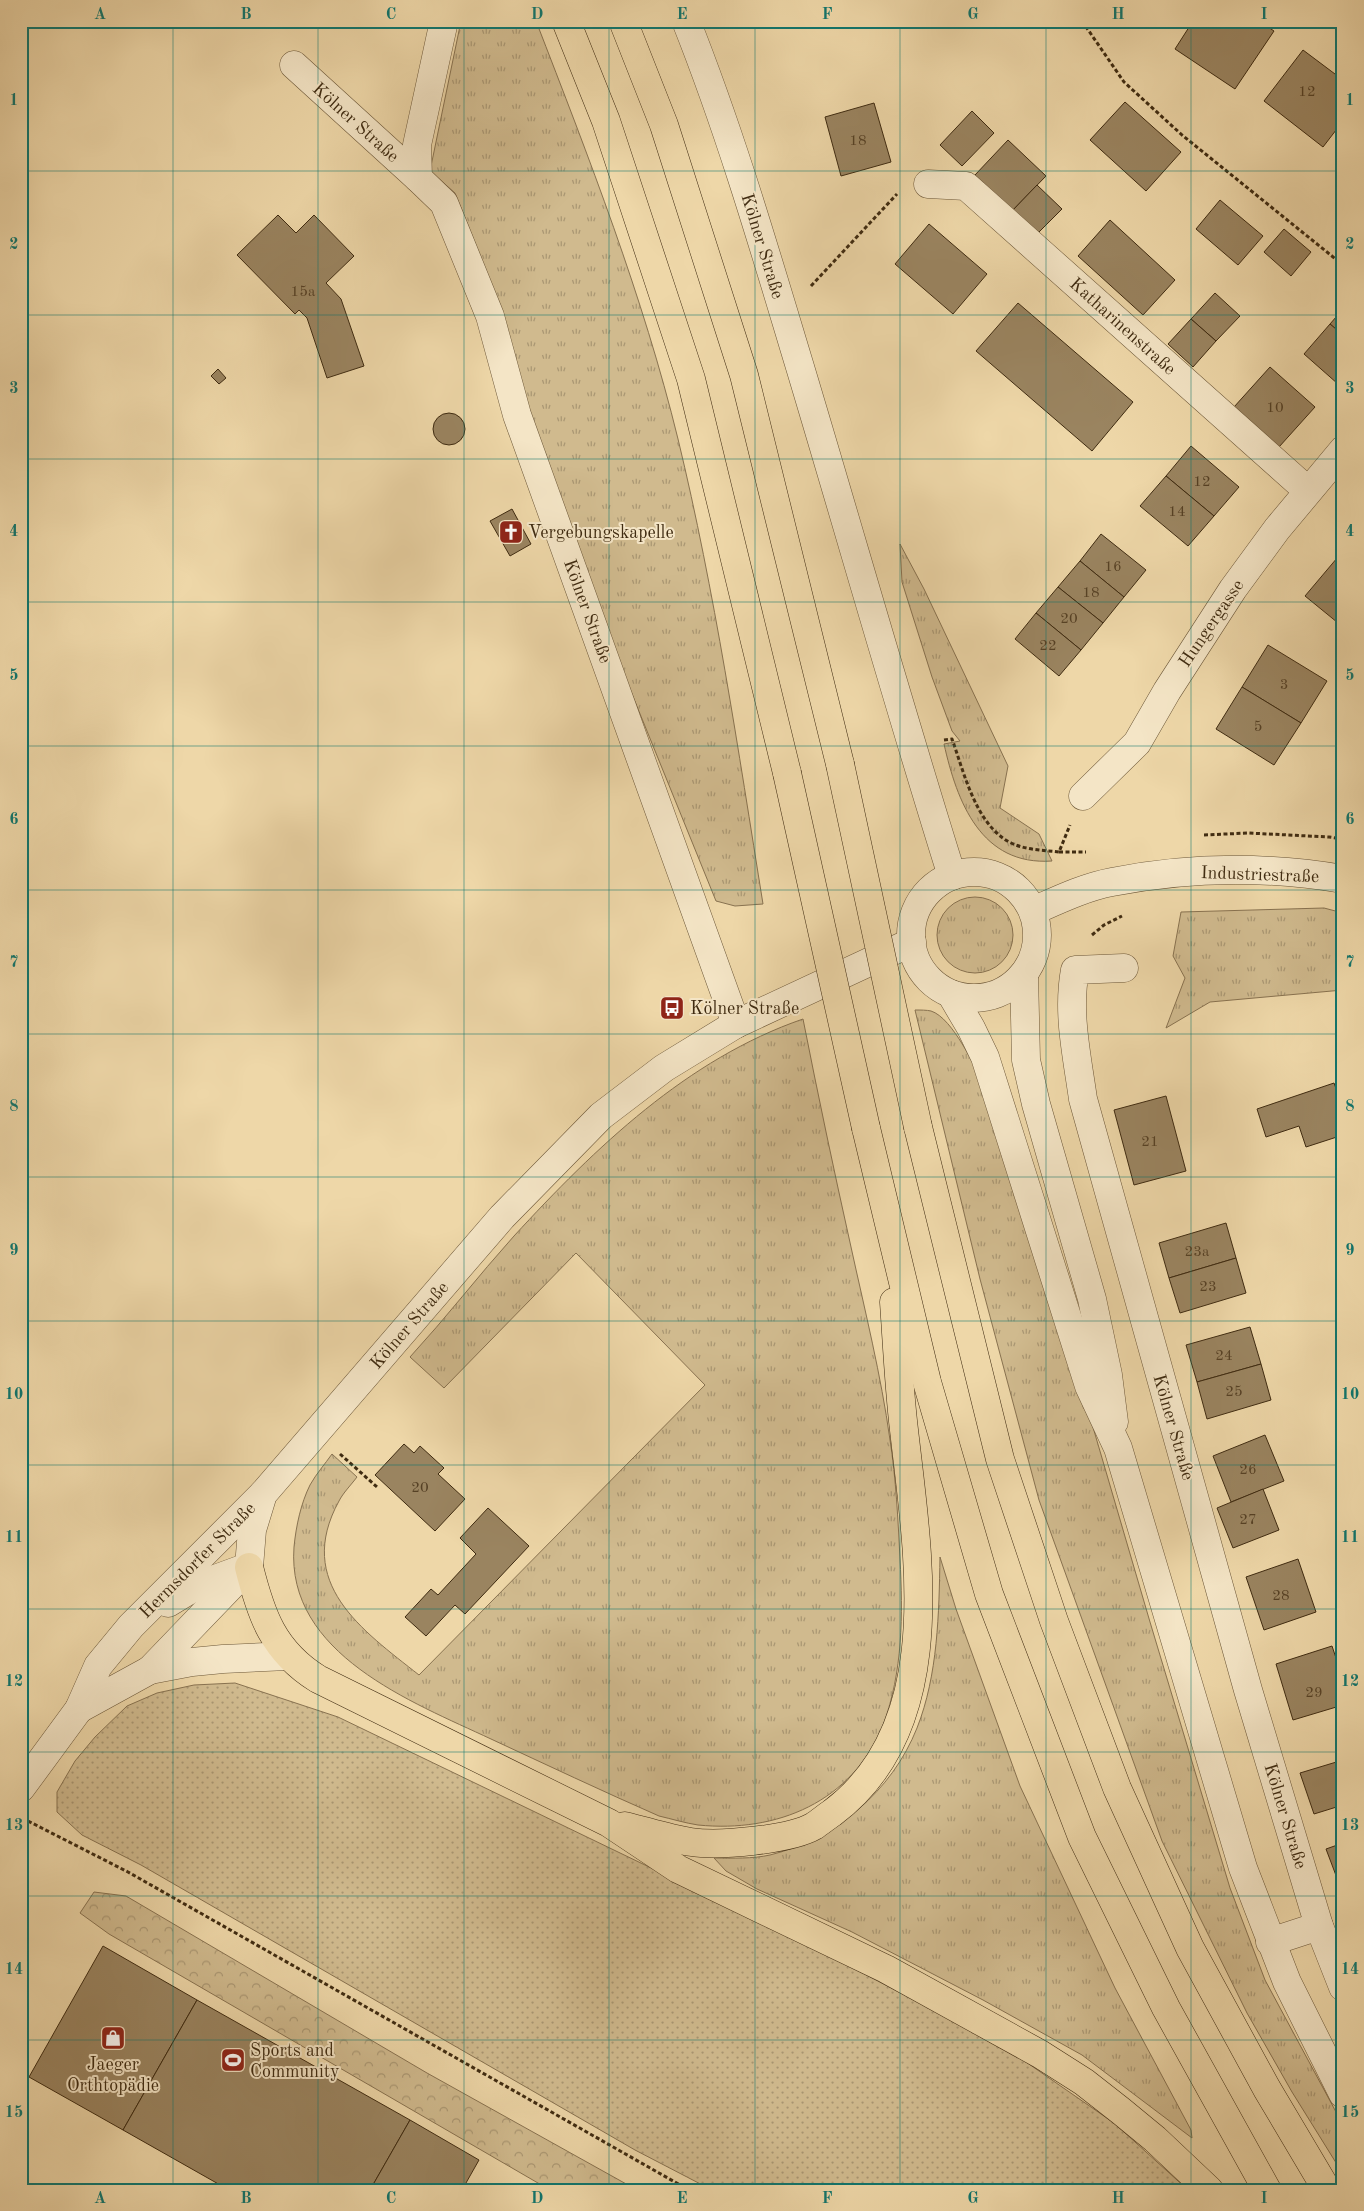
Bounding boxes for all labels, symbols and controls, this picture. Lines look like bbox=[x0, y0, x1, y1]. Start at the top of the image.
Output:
text: A bbox=[94, 7, 106, 23]
text: B bbox=[240, 7, 252, 23]
text: C bbox=[386, 7, 396, 23]
text: D bbox=[531, 7, 543, 23]
text: E bbox=[676, 7, 688, 23]
text: F bbox=[822, 7, 833, 23]
text: G bbox=[967, 7, 979, 23]
text: H bbox=[1111, 7, 1125, 23]
text: I bbox=[1260, 7, 1268, 23]
street label: Kölner Straße bbox=[309, 79, 402, 166]
house number: 12 bbox=[1298, 85, 1316, 100]
text: 1 bbox=[9, 93, 19, 109]
text: 1 bbox=[1345, 93, 1355, 109]
house number: 18 bbox=[849, 134, 867, 149]
street label: Kölner Straße bbox=[737, 191, 787, 301]
text: 2 bbox=[9, 237, 19, 253]
text: 2 bbox=[1345, 237, 1355, 253]
street label: Katharinenstraße bbox=[1066, 275, 1179, 379]
house number: 15a bbox=[291, 285, 316, 300]
text: 3 bbox=[9, 381, 19, 397]
text: 3 bbox=[1345, 381, 1355, 397]
house number: 10 bbox=[1266, 401, 1284, 416]
house number: 12 bbox=[1193, 475, 1211, 490]
house number: 14 bbox=[1168, 505, 1186, 520]
church icon: Vergebungskapelle bbox=[498, 519, 524, 545]
text: 4 bbox=[9, 524, 19, 540]
place label: Vergebungskapelle bbox=[528, 524, 674, 542]
text: 4 bbox=[1345, 524, 1355, 540]
street label: Kölner Straße bbox=[560, 557, 614, 666]
house number: 16 bbox=[1104, 560, 1122, 575]
street label: Hungergasse bbox=[1176, 576, 1248, 671]
house number: 18 bbox=[1082, 586, 1100, 601]
house number: 20 bbox=[1060, 612, 1078, 627]
house number: 22 bbox=[1039, 639, 1057, 654]
text: 5 bbox=[9, 668, 19, 684]
text: 5 bbox=[1345, 668, 1355, 684]
house number: 3 bbox=[1280, 678, 1288, 693]
house number: 5 bbox=[1254, 720, 1262, 735]
text: 6 bbox=[9, 812, 19, 828]
text: 6 bbox=[1345, 812, 1355, 828]
street label: Industriestraße bbox=[1200, 864, 1320, 886]
text: 7 bbox=[9, 955, 19, 971]
text: 7 bbox=[1345, 955, 1355, 971]
bus stop icon: Kölner Straße bbox=[659, 995, 685, 1021]
place label: Kölner Straße bbox=[690, 1000, 799, 1018]
text: 8 bbox=[9, 1099, 19, 1115]
text: 8 bbox=[1345, 1099, 1355, 1115]
house number: 21 bbox=[1141, 1135, 1159, 1150]
text: 9 bbox=[9, 1243, 19, 1259]
text: 9 bbox=[1345, 1243, 1355, 1259]
house number: 23a bbox=[1185, 1245, 1210, 1260]
street label: Kölner Straße bbox=[367, 1279, 452, 1373]
house number: 23 bbox=[1199, 1280, 1217, 1295]
house number: 24 bbox=[1215, 1349, 1233, 1364]
street label: Kölner Straße bbox=[1149, 1372, 1197, 1482]
house number: 25 bbox=[1225, 1385, 1243, 1400]
text: 10 bbox=[5, 1387, 23, 1403]
text: 10 bbox=[1341, 1387, 1359, 1403]
house number: 26 bbox=[1239, 1463, 1257, 1478]
house number: 20 bbox=[411, 1481, 429, 1496]
street label: Hermsdorfer Straße bbox=[136, 1499, 259, 1622]
house number: 27 bbox=[1239, 1513, 1257, 1528]
text: 11 bbox=[5, 1530, 23, 1546]
text: 11 bbox=[1341, 1530, 1359, 1546]
house number: 28 bbox=[1272, 1589, 1290, 1604]
text: 12 bbox=[5, 1674, 23, 1690]
text: 12 bbox=[1341, 1674, 1359, 1690]
house number: 29 bbox=[1305, 1686, 1323, 1701]
street label: Kölner Straße bbox=[1260, 1761, 1310, 1871]
text: 13 bbox=[5, 1818, 23, 1834]
text: 13 bbox=[1341, 1818, 1359, 1834]
text: 14 bbox=[5, 1962, 23, 1978]
text: 14 bbox=[1341, 1962, 1359, 1978]
shop icon: Jaeger Orthtopädie bbox=[100, 2025, 126, 2051]
place label: Sports and Community bbox=[250, 2042, 340, 2081]
sports icon: Sports and Community bbox=[220, 2047, 246, 2073]
place label: Jaeger Orthtopädie bbox=[67, 2056, 159, 2095]
text: 15 bbox=[5, 2105, 23, 2121]
text: 15 bbox=[1341, 2105, 1359, 2121]
text: A bbox=[94, 2191, 106, 2207]
text: B bbox=[240, 2191, 252, 2207]
text: C bbox=[386, 2191, 396, 2207]
text: D bbox=[531, 2191, 543, 2207]
text: E bbox=[676, 2191, 688, 2207]
text: F bbox=[822, 2191, 833, 2207]
text: G bbox=[967, 2191, 979, 2207]
text: H bbox=[1111, 2191, 1125, 2207]
text: I bbox=[1260, 2191, 1268, 2207]

